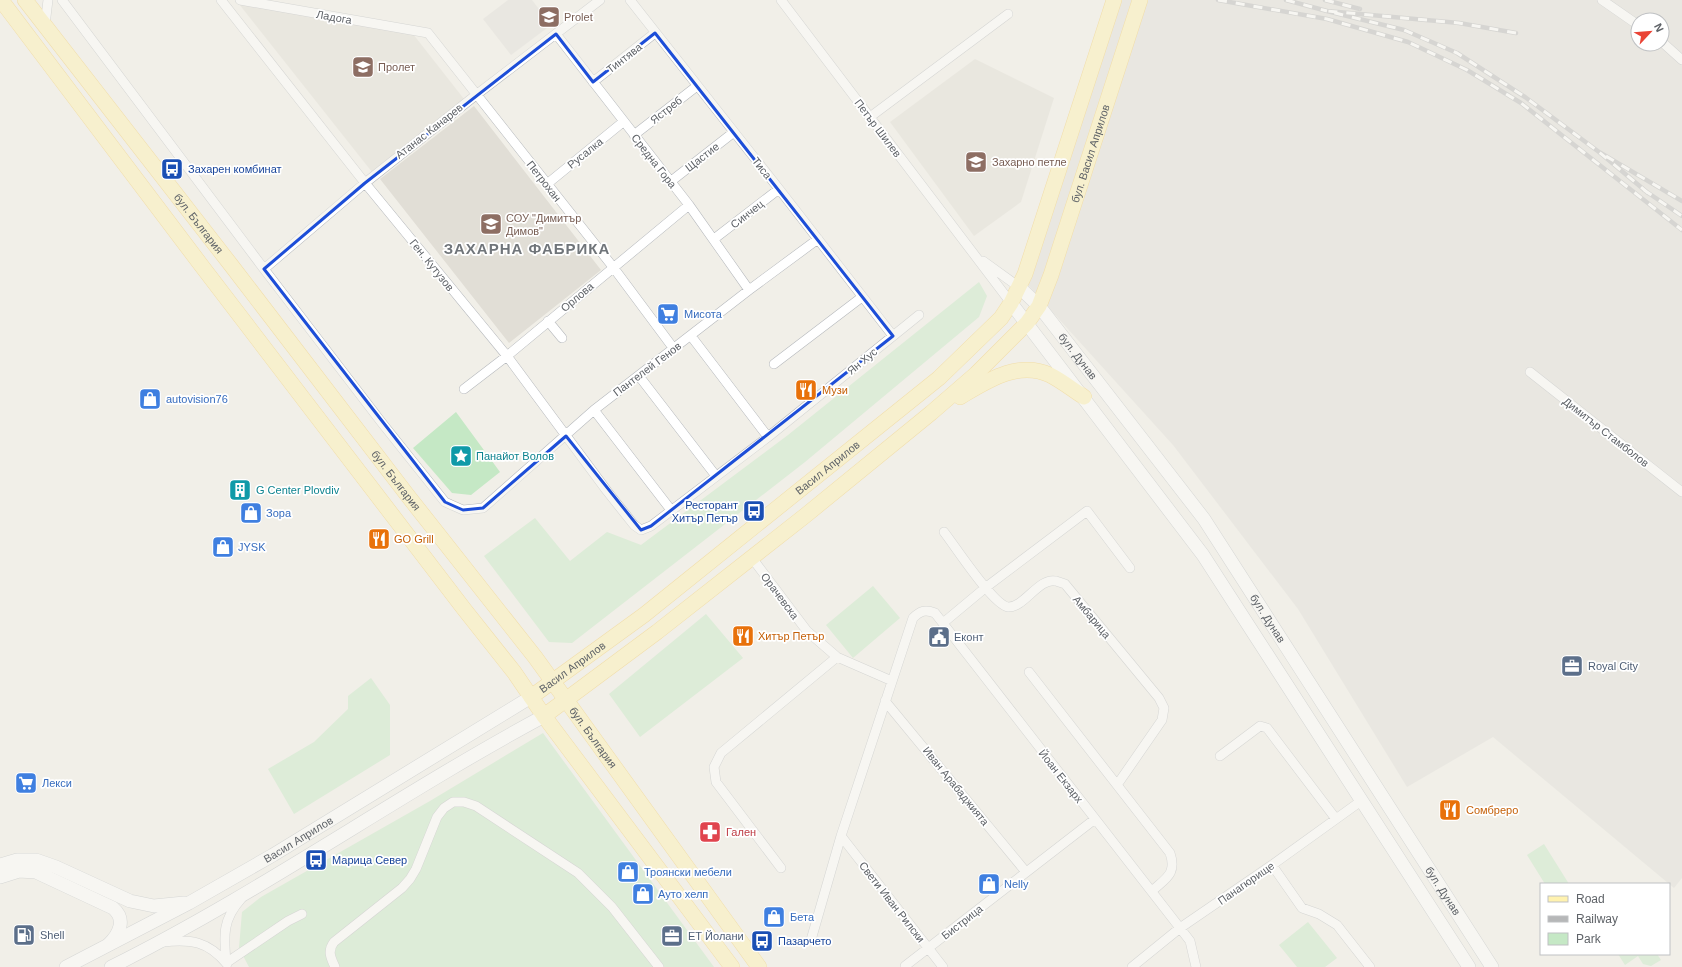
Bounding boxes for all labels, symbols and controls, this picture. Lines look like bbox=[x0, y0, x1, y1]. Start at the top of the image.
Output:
school or university icon: Prolet bbox=[536, 4, 562, 30]
street label: Ладога bbox=[315, 8, 354, 26]
place label: Prolet bbox=[564, 11, 593, 23]
north arrow bbox=[1630, 12, 1670, 52]
text: N bbox=[1652, 21, 1666, 34]
street label: Тинтява bbox=[604, 40, 645, 75]
school or university icon: Пролет bbox=[350, 54, 376, 80]
place label: Пролет bbox=[378, 61, 415, 73]
street label: Ястреб bbox=[648, 94, 684, 126]
street label: Петър Шилев bbox=[852, 97, 904, 159]
street label: Атанас Канарев bbox=[393, 101, 465, 161]
street label: бул. Васил Априлов bbox=[1069, 103, 1112, 204]
street label: Средна Гора bbox=[629, 132, 679, 191]
street label: Русалка bbox=[565, 135, 606, 171]
street label: Щастие bbox=[683, 140, 721, 174]
school or university icon: Захарно петле bbox=[963, 149, 989, 175]
street label: Тиса bbox=[750, 155, 775, 182]
bus stop icon: Захарен комбинат bbox=[159, 156, 185, 182]
place label: Захарно петле bbox=[992, 156, 1067, 168]
street label: Петрохан bbox=[524, 158, 564, 204]
place label: Захарен комбинат bbox=[188, 163, 282, 175]
street label: бул. България bbox=[172, 191, 226, 256]
street label: Синчец bbox=[728, 197, 766, 231]
school or university icon: СОУ "Димитър Димов" bbox=[478, 211, 504, 237]
place label: СОУ "Димитър Димов" bbox=[506, 212, 581, 237]
street label: Ген. Кутузов bbox=[408, 237, 457, 293]
district label: ЗАХАРНА ФАБРИКА bbox=[444, 240, 610, 257]
street label: Орлова bbox=[558, 279, 596, 314]
supermarket icon: Мисота bbox=[655, 301, 681, 327]
place label: Мисота bbox=[684, 308, 723, 320]
street label: бул. Дунав bbox=[1056, 331, 1100, 382]
street label: Пантелей Генов bbox=[611, 339, 683, 398]
street label: Ян Хус bbox=[845, 345, 880, 377]
restaurant icon: Музи bbox=[793, 377, 819, 403]
place label: Музи bbox=[822, 384, 848, 396]
shop icon: autovision76 bbox=[137, 386, 163, 412]
place label: autovision76 bbox=[166, 393, 228, 405]
street label: Димитър Стамболов bbox=[1561, 395, 1651, 469]
street label: Васил Априлов bbox=[793, 438, 862, 497]
place icon: Панайот Волов bbox=[448, 443, 474, 469]
street label: бул. България bbox=[369, 448, 423, 513]
place label: Панайот Волов bbox=[476, 450, 554, 462]
building icon: G Center Plovdiv bbox=[227, 477, 253, 503]
place label: G Center Plovdiv bbox=[256, 484, 340, 496]
bus stop icon: Ресторант Хитър Петър bbox=[741, 498, 767, 524]
place label: Ресторант Хитър Петър bbox=[672, 499, 738, 524]
shop icon: Зора bbox=[238, 500, 264, 526]
place label: Зора bbox=[266, 507, 292, 519]
restaurant icon: GO Grill bbox=[366, 526, 392, 552]
place label: GO Grill bbox=[394, 533, 434, 545]
shop icon: JYSK bbox=[210, 534, 236, 560]
place label: JYSK bbox=[238, 541, 266, 553]
street label: Орачевска bbox=[759, 571, 802, 622]
street label: бул. Дунав bbox=[1248, 592, 1288, 645]
street label: Амбарица bbox=[1071, 593, 1114, 641]
restaurant icon: Хитър Петър bbox=[730, 623, 756, 649]
public building icon: Еконт bbox=[926, 624, 952, 650]
place label: Хитър Петър bbox=[758, 630, 824, 642]
place label: Еконт bbox=[954, 631, 984, 643]
street label: Васил Априлов bbox=[537, 639, 608, 695]
office icon: Royal City bbox=[1559, 653, 1585, 679]
place label: Royal City bbox=[1588, 660, 1639, 672]
street label: бул. България bbox=[567, 705, 619, 770]
street label: Иван Арабаджията bbox=[921, 744, 992, 828]
street label: Йоан Екзарх bbox=[1037, 747, 1086, 805]
supermarket icon: Лекси bbox=[13, 770, 39, 796]
place label: Лекси bbox=[42, 777, 72, 789]
restaurant icon: Сомбреро bbox=[1437, 797, 1463, 823]
place label: Сомбреро bbox=[1466, 804, 1518, 816]
street label: Васил Априлов bbox=[262, 814, 335, 865]
pharmacy icon: Гален bbox=[697, 819, 723, 845]
place label: Гален bbox=[726, 826, 756, 838]
bus stop icon: Марица Север bbox=[303, 847, 329, 873]
place label: Марица Север bbox=[332, 854, 407, 866]
shop icon: Троянски мебели bbox=[615, 859, 641, 885]
street label: Свети Иван Рилски bbox=[857, 859, 927, 945]
street label: Панагюрище bbox=[1216, 859, 1276, 907]
street label: бул. Дунав bbox=[1423, 864, 1463, 917]
place label: Троянски мебели bbox=[644, 866, 732, 878]
shop icon: Nelly bbox=[976, 871, 1002, 897]
place label: Nelly bbox=[1004, 878, 1029, 890]
shop icon: Ауто хелп bbox=[630, 881, 656, 907]
legend bbox=[1540, 883, 1670, 955]
place label: Ауто хелп bbox=[658, 888, 708, 900]
text: Road bbox=[1576, 892, 1605, 906]
street label: Бистрица bbox=[939, 902, 986, 942]
shop icon: Бета bbox=[761, 904, 787, 930]
place label: Бета bbox=[790, 911, 815, 923]
text: Railway bbox=[1576, 912, 1618, 926]
fuel station icon: Shell bbox=[11, 922, 37, 948]
office icon: ЕТ Йолани bbox=[659, 923, 685, 949]
bus stop icon: Пазарчето bbox=[749, 928, 775, 954]
place label: Shell bbox=[40, 929, 64, 941]
place label: ЕТ Йолани bbox=[688, 930, 744, 942]
text: Park bbox=[1576, 932, 1602, 946]
place label: Пазарчето bbox=[778, 935, 831, 947]

